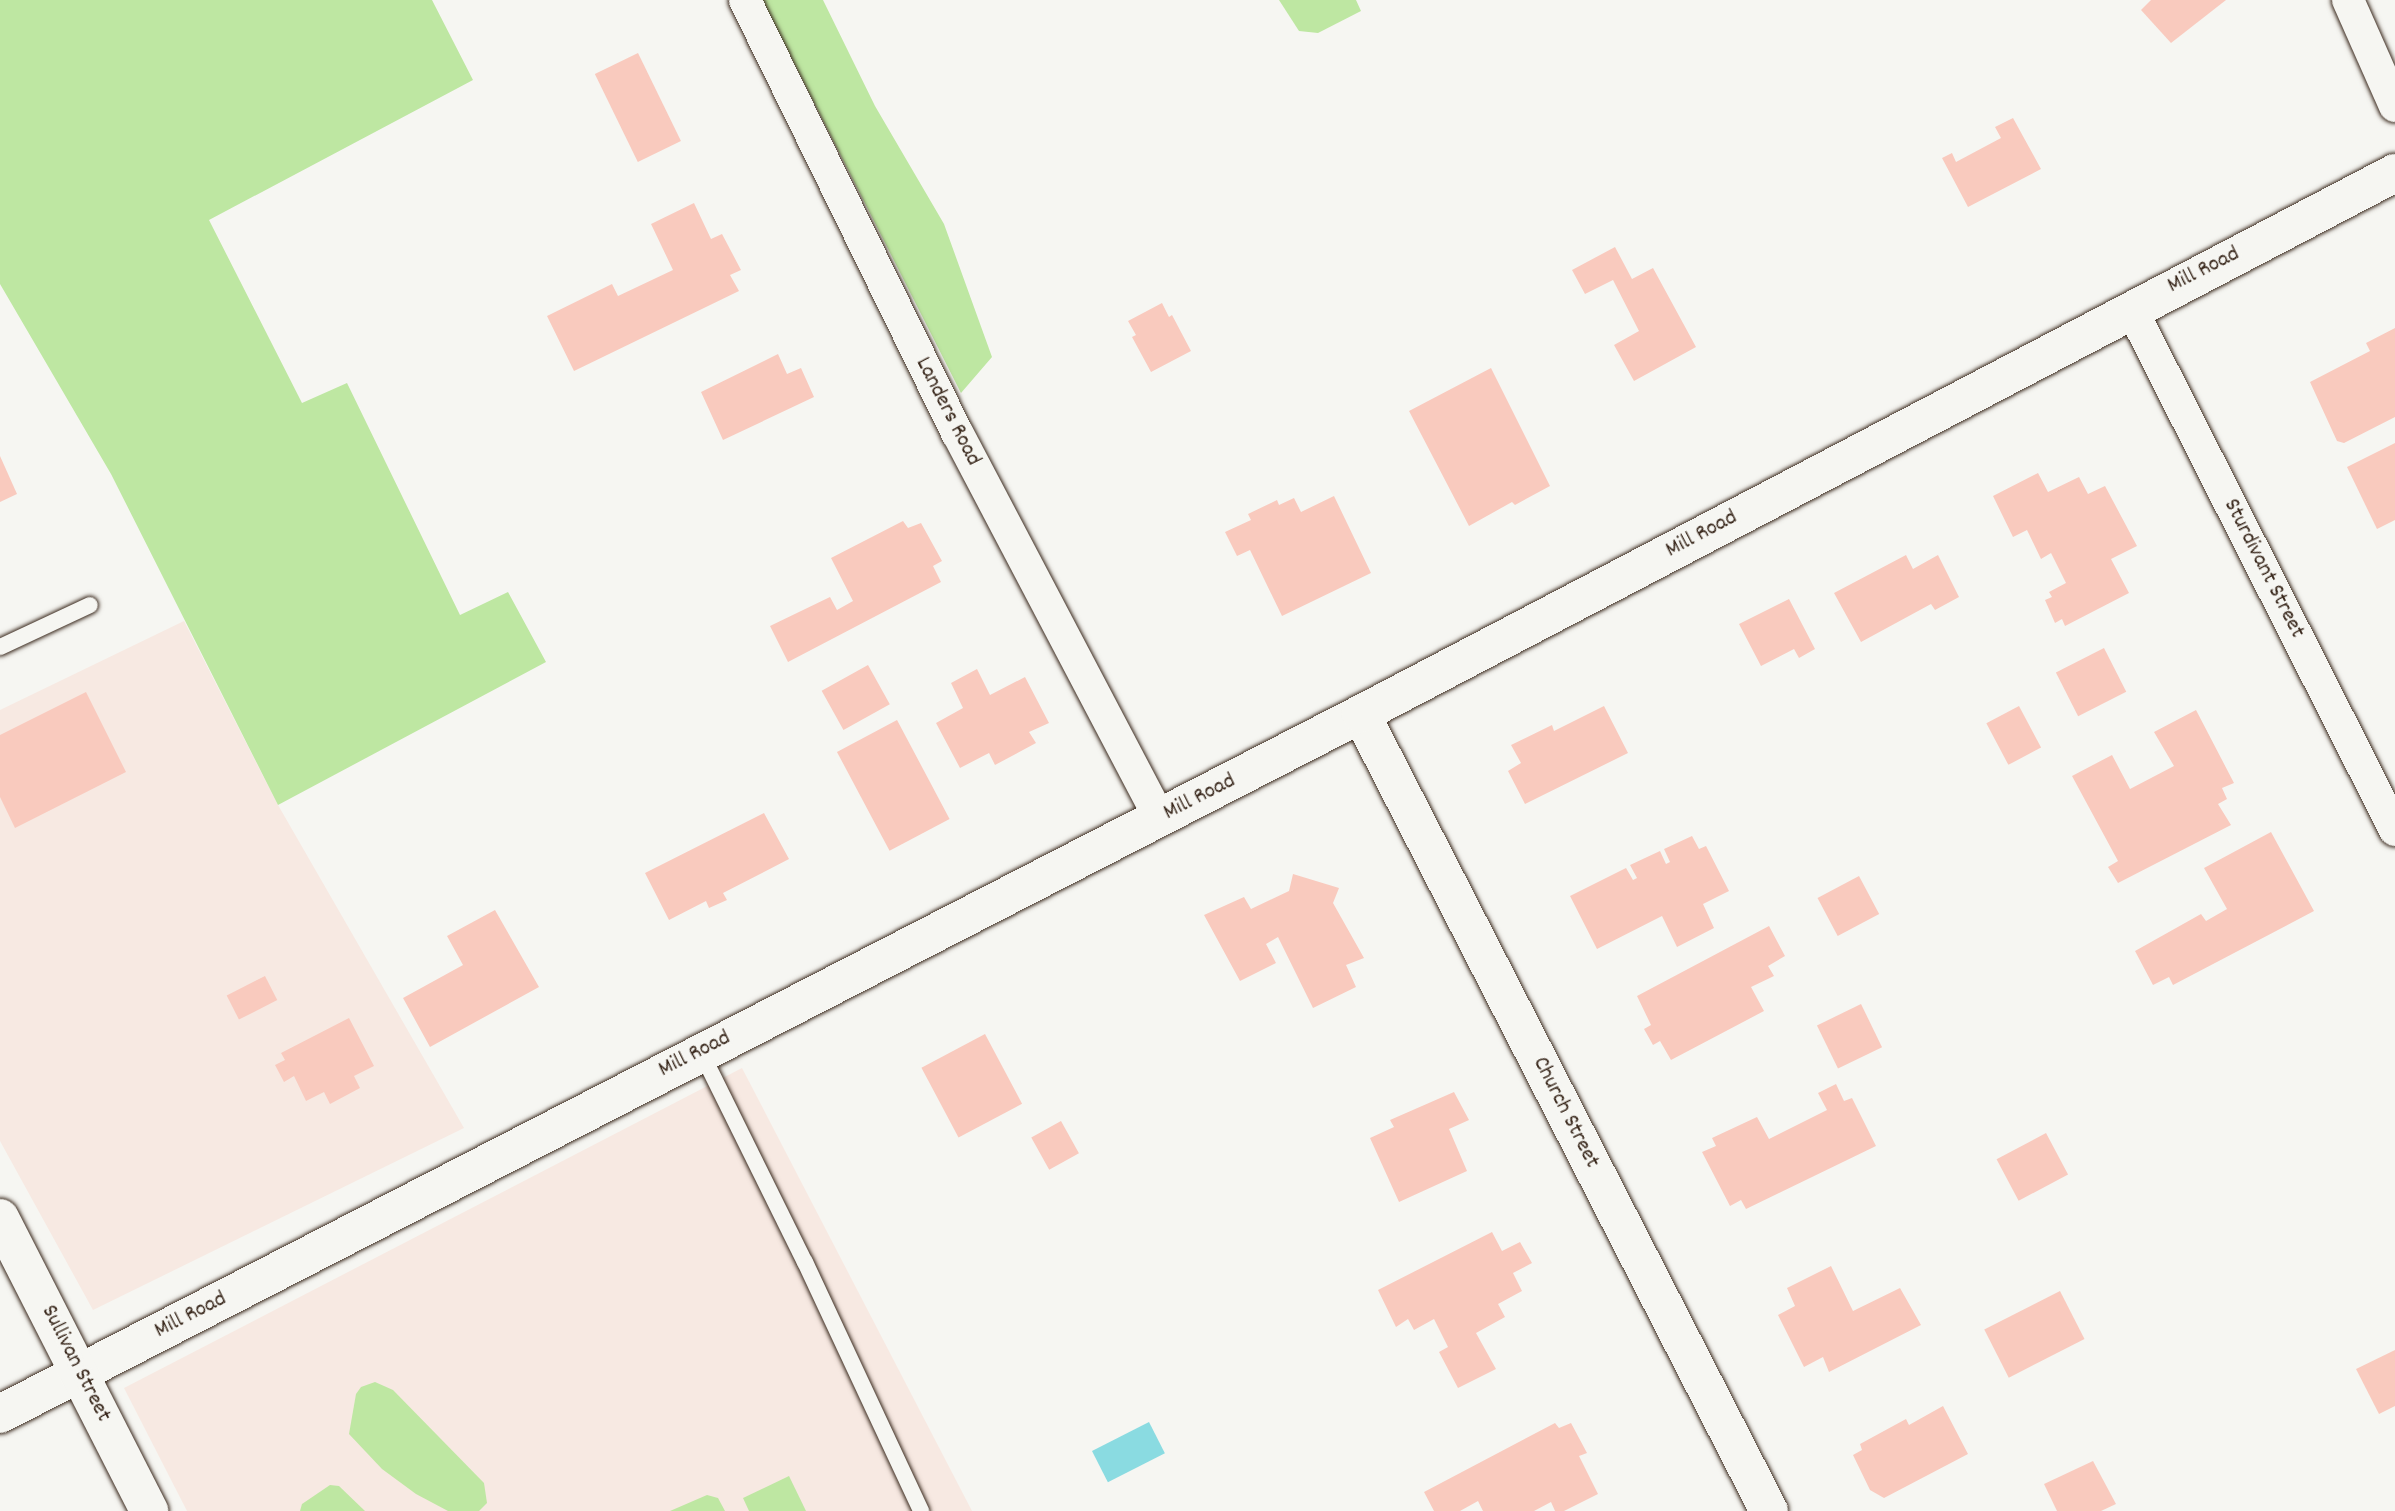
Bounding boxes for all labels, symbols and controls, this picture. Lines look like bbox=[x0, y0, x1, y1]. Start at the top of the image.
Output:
street label: Mill Road bbox=[2163, 241, 2245, 301]
street label: Landers Road bbox=[908, 353, 986, 471]
street label: Sturdivant Street bbox=[2216, 495, 2310, 643]
street label: Mill Road bbox=[1662, 505, 1742, 565]
street label: Mill Road bbox=[1159, 768, 1241, 828]
street label: Mill Road bbox=[654, 1025, 736, 1085]
street label: Church Street bbox=[1525, 1053, 1605, 1173]
street label: Mill Road bbox=[150, 1286, 232, 1346]
street label: Sullivan Street bbox=[34, 1301, 116, 1427]

